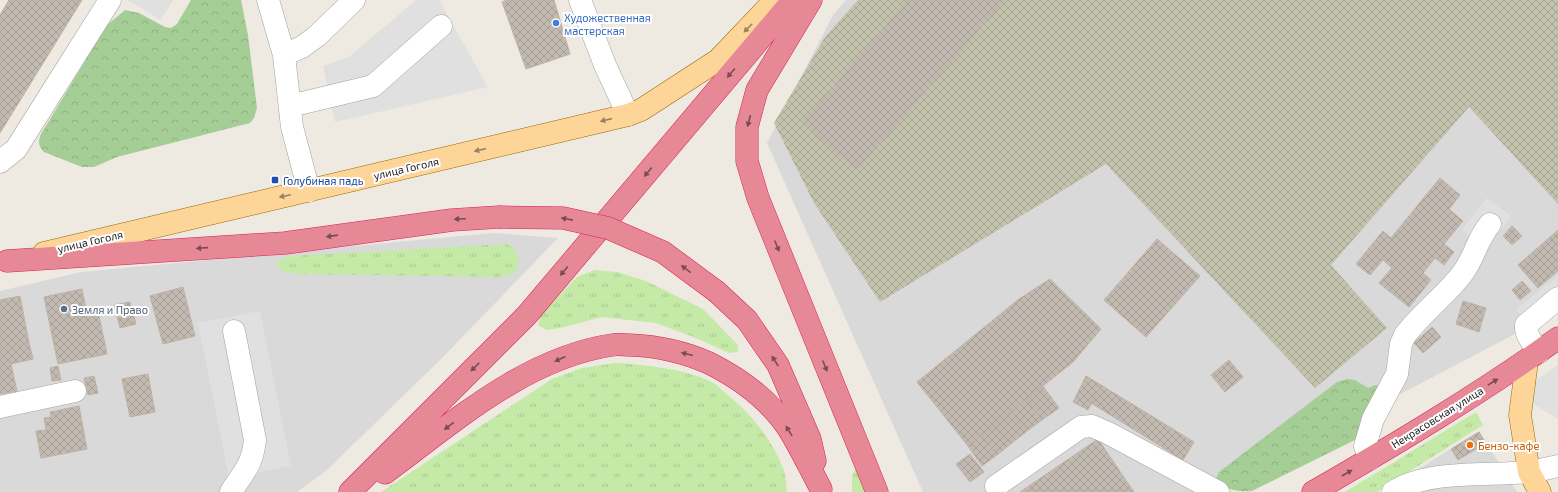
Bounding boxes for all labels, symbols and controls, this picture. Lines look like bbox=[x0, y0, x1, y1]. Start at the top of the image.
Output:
place label: Художественная мастерская bbox=[564, 11, 651, 37]
marker: Художественная мастерская bbox=[551, 18, 561, 28]
one-way arrow bbox=[743, 23, 753, 33]
one-way arrow bbox=[727, 67, 736, 78]
one-way arrow bbox=[746, 115, 752, 127]
one-way arrow bbox=[600, 118, 612, 124]
one-way arrow bbox=[474, 148, 486, 154]
street label: улица Гоголя bbox=[372, 154, 440, 183]
one-way arrow bbox=[643, 167, 652, 177]
place label: Голубиная падь bbox=[283, 174, 364, 188]
marker: Голубиная падь bbox=[270, 175, 280, 185]
one-way arrow bbox=[279, 193, 291, 199]
one-way arrow bbox=[454, 216, 467, 222]
one-way arrow bbox=[561, 216, 573, 222]
street label: улица Гоголя bbox=[56, 227, 124, 256]
one-way arrow bbox=[326, 233, 338, 239]
one-way arrow bbox=[774, 240, 780, 252]
one-way arrow bbox=[196, 244, 208, 251]
one-way arrow bbox=[680, 265, 691, 273]
one-way arrow bbox=[559, 266, 568, 277]
place label: Земля и Право bbox=[72, 303, 148, 316]
marker: Земля и Право bbox=[59, 304, 69, 314]
one-way arrow bbox=[680, 351, 693, 357]
one-way arrow bbox=[554, 356, 565, 362]
one-way arrow bbox=[771, 356, 779, 366]
one-way arrow bbox=[823, 361, 829, 373]
one-way arrow bbox=[471, 362, 480, 371]
one-way arrow bbox=[1488, 378, 1498, 386]
street label: Некрасовская улица bbox=[1389, 383, 1486, 451]
one-way arrow bbox=[443, 422, 454, 430]
one-way arrow bbox=[785, 425, 792, 437]
place label: Бензо-кафе bbox=[1478, 439, 1539, 452]
marker: Бензо-кафе bbox=[1465, 440, 1475, 450]
one-way arrow bbox=[1341, 469, 1353, 476]

